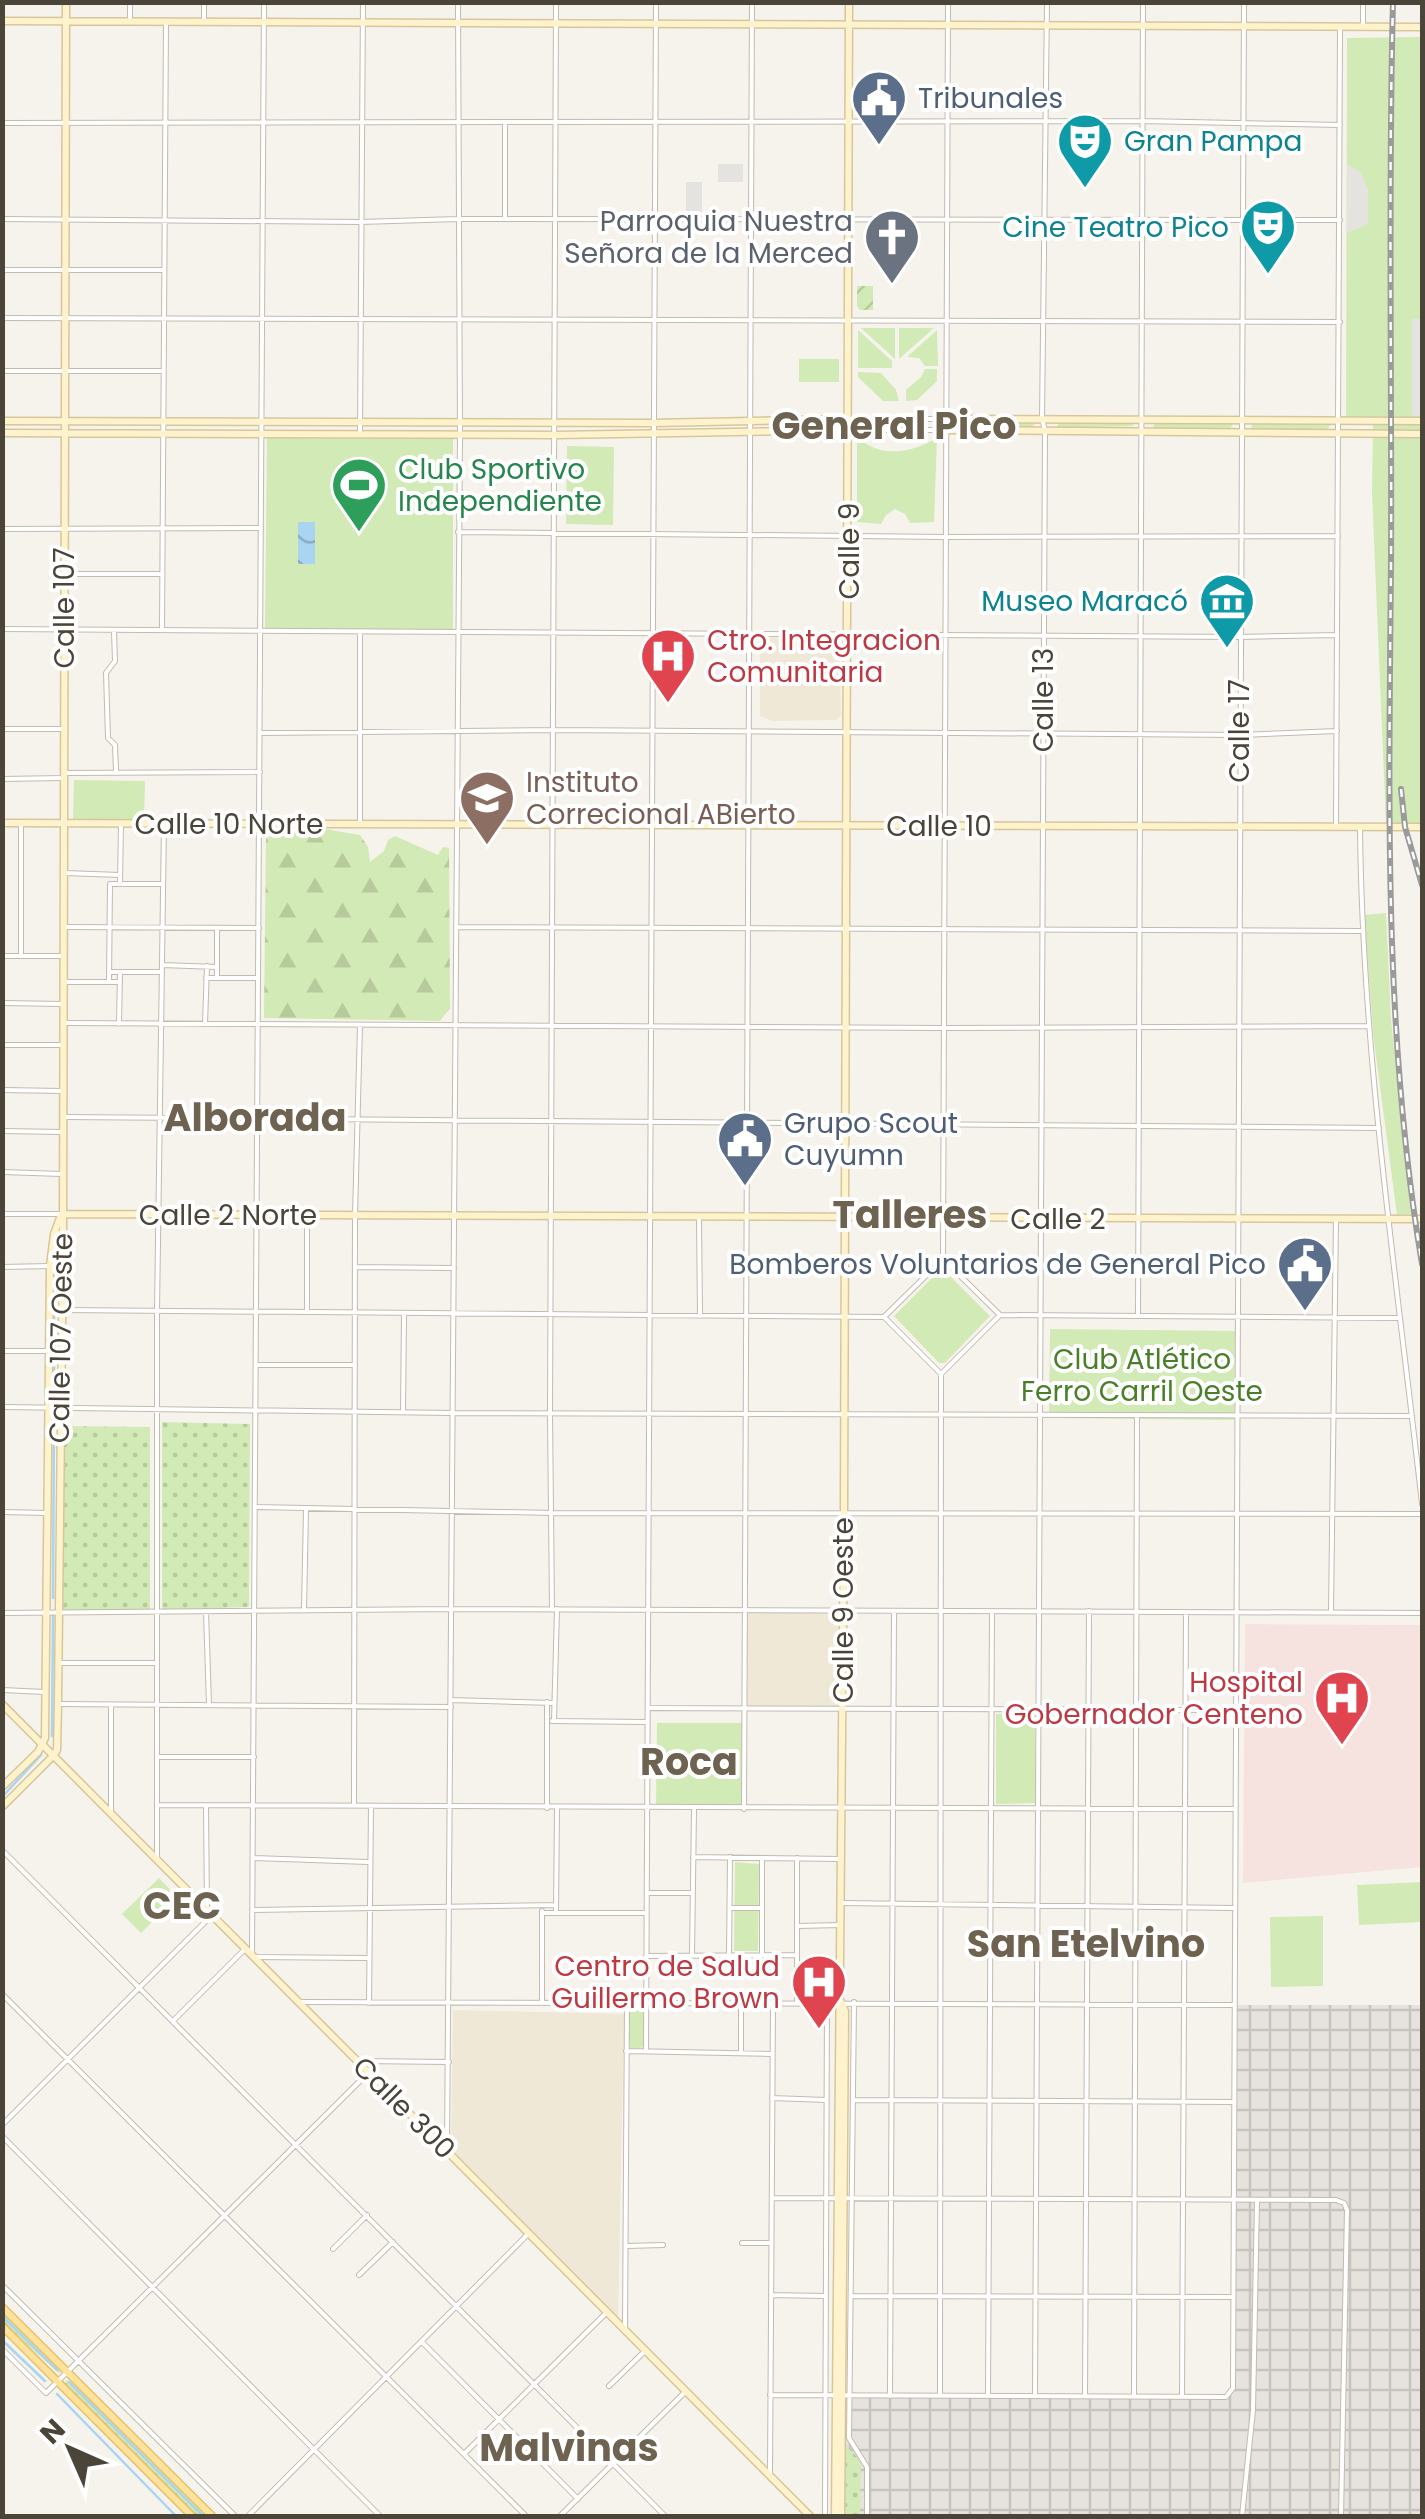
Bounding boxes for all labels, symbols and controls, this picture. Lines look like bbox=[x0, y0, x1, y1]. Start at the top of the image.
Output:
public building icon: Tribunales bbox=[849, 68, 909, 147]
place label: Tribunales bbox=[918, 79, 1063, 118]
theatre icon: Gran Pampa bbox=[1055, 111, 1115, 190]
place label: Gran Pampa bbox=[1124, 122, 1302, 161]
theatre icon: Cine Teatro Pico bbox=[1238, 197, 1298, 276]
place label: Parroquia Nuestra Señora de la Merced bbox=[564, 202, 853, 273]
church icon: Parroquia Nuestra Señora de la Merced bbox=[862, 207, 922, 286]
place label: Cine Teatro Pico bbox=[1002, 208, 1229, 247]
district label: General Pico bbox=[772, 399, 1016, 452]
place label: Club Sportivo Independiente bbox=[398, 450, 602, 521]
sports icon: Club Sportivo Independiente bbox=[329, 455, 389, 534]
street label: Calle 9 bbox=[830, 503, 869, 599]
street label: Calle 107 bbox=[45, 548, 84, 669]
museum icon: Museo Maracó bbox=[1197, 571, 1257, 650]
place label: Museo Maracó bbox=[981, 582, 1188, 621]
place label: Ctro. Integracion Comunitaria bbox=[707, 621, 941, 692]
hospital icon: Ctro. Integracion Comunitaria bbox=[638, 626, 698, 705]
street label: Calle 13 bbox=[1024, 648, 1063, 752]
street label: Calle 17 bbox=[1220, 679, 1259, 783]
place label: Instituto Correcional ABierto bbox=[526, 763, 796, 834]
school or university icon: Instituto Correcional ABierto bbox=[457, 768, 517, 847]
street label: Calle 10 Norte bbox=[135, 805, 323, 844]
street label: Calle 10 bbox=[886, 807, 992, 846]
district label: Alborada bbox=[164, 1091, 346, 1144]
place label: Grupo Scout Cuyumn bbox=[784, 1104, 958, 1175]
public building icon: Grupo Scout Cuyumn bbox=[715, 1109, 775, 1188]
district label: Talleres bbox=[833, 1188, 987, 1241]
street label: Calle 2 Norte bbox=[139, 1196, 317, 1235]
street label: Calle 2 bbox=[1010, 1200, 1106, 1239]
street label: Calle 107 Oeste bbox=[40, 1233, 82, 1443]
public building icon: Bomberos Voluntarios de General Pico bbox=[1275, 1234, 1335, 1313]
place label: Bomberos Voluntarios de General Pico bbox=[729, 1245, 1266, 1284]
park label: Club Atlético Ferro Carril Oeste bbox=[1021, 1340, 1263, 1411]
street label: Calle 9 Oeste bbox=[824, 1517, 863, 1703]
place label: Hospital Gobernador Centeno bbox=[1005, 1663, 1303, 1734]
hospital icon: Hospital Gobernador Centeno bbox=[1312, 1668, 1372, 1747]
district label: Roca bbox=[640, 1735, 738, 1788]
district label: CEC bbox=[143, 1879, 221, 1932]
district label: San Etelvino bbox=[967, 1917, 1205, 1970]
place label: Centro de Salud Guillermo Brown bbox=[551, 1947, 780, 2018]
hospital icon: Centro de Salud Guillermo Brown bbox=[789, 1952, 849, 2031]
street label: Calle 300 bbox=[344, 2048, 464, 2168]
north arrow bbox=[20, 2399, 120, 2499]
text: N bbox=[31, 2410, 74, 2453]
district label: Malvinas bbox=[479, 2421, 659, 2474]

